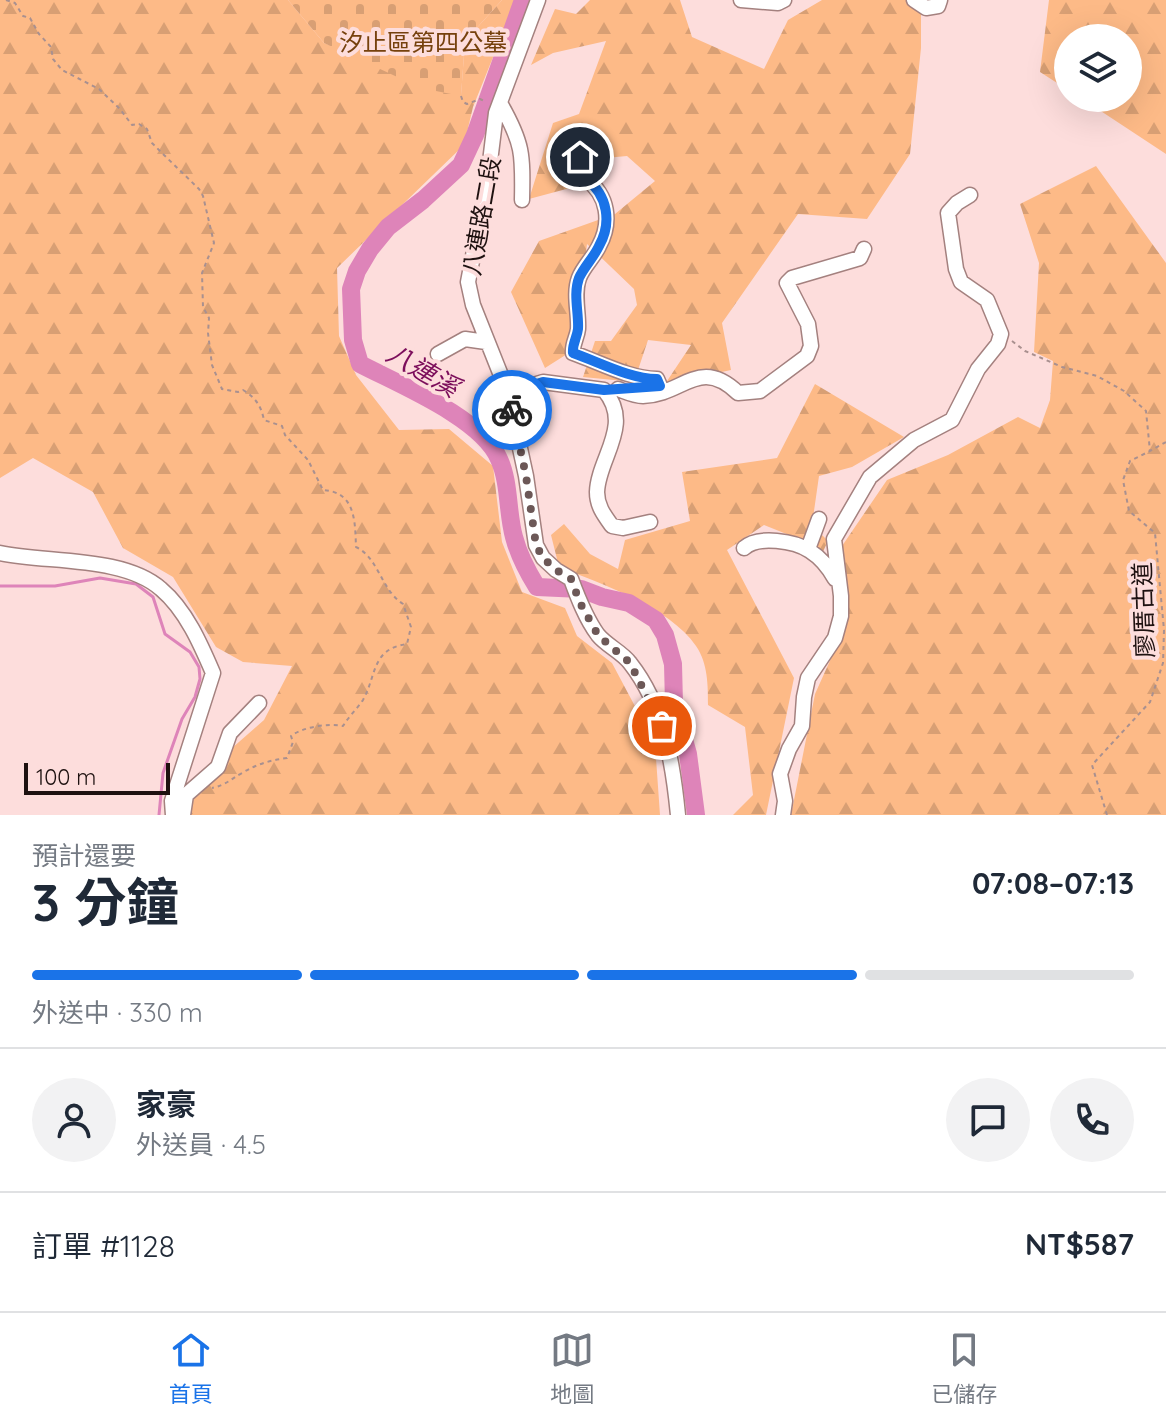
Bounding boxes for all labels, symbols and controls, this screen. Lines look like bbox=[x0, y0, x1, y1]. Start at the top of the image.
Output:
map controls bbox=[1054, 24, 1142, 112]
button: layers bbox=[1054, 24, 1142, 112]
park label: 汐止區第四公墓 bbox=[339, 27, 507, 57]
pin bbox=[546, 123, 614, 191]
icon: home bbox=[558, 135, 602, 179]
street label: 八連路二段 bbox=[456, 154, 506, 278]
water label: 八連溪 bbox=[381, 336, 468, 406]
courier bbox=[472, 370, 552, 450]
icon: bike bbox=[490, 388, 534, 432]
street label: 廖厝古道 bbox=[1126, 562, 1160, 658]
pin bbox=[628, 692, 696, 760]
icon: bag bbox=[640, 704, 684, 748]
scale bar bbox=[24, 759, 170, 795]
text: 100 m bbox=[36, 763, 96, 791]
text: 預計還要 bbox=[32, 839, 136, 872]
text: 07:08–07:13 bbox=[972, 864, 1134, 902]
text: 3 分鐘 bbox=[32, 869, 178, 934]
text: 外送中 · 330 m bbox=[32, 996, 203, 1029]
button: person bbox=[32, 1078, 116, 1162]
button: chat bbox=[946, 1078, 1030, 1162]
button: phone bbox=[1050, 1078, 1134, 1162]
text: 家豪 bbox=[136, 1085, 196, 1123]
text: 外送員 · 4.5 bbox=[136, 1128, 266, 1161]
text: NT$587 bbox=[1025, 1225, 1134, 1263]
text: 訂單 #1128 bbox=[32, 1227, 175, 1265]
tab: 首頁 bbox=[169, 1328, 213, 1408]
tab: 地圖 bbox=[550, 1328, 594, 1408]
tab: 已儲存 bbox=[931, 1328, 997, 1408]

